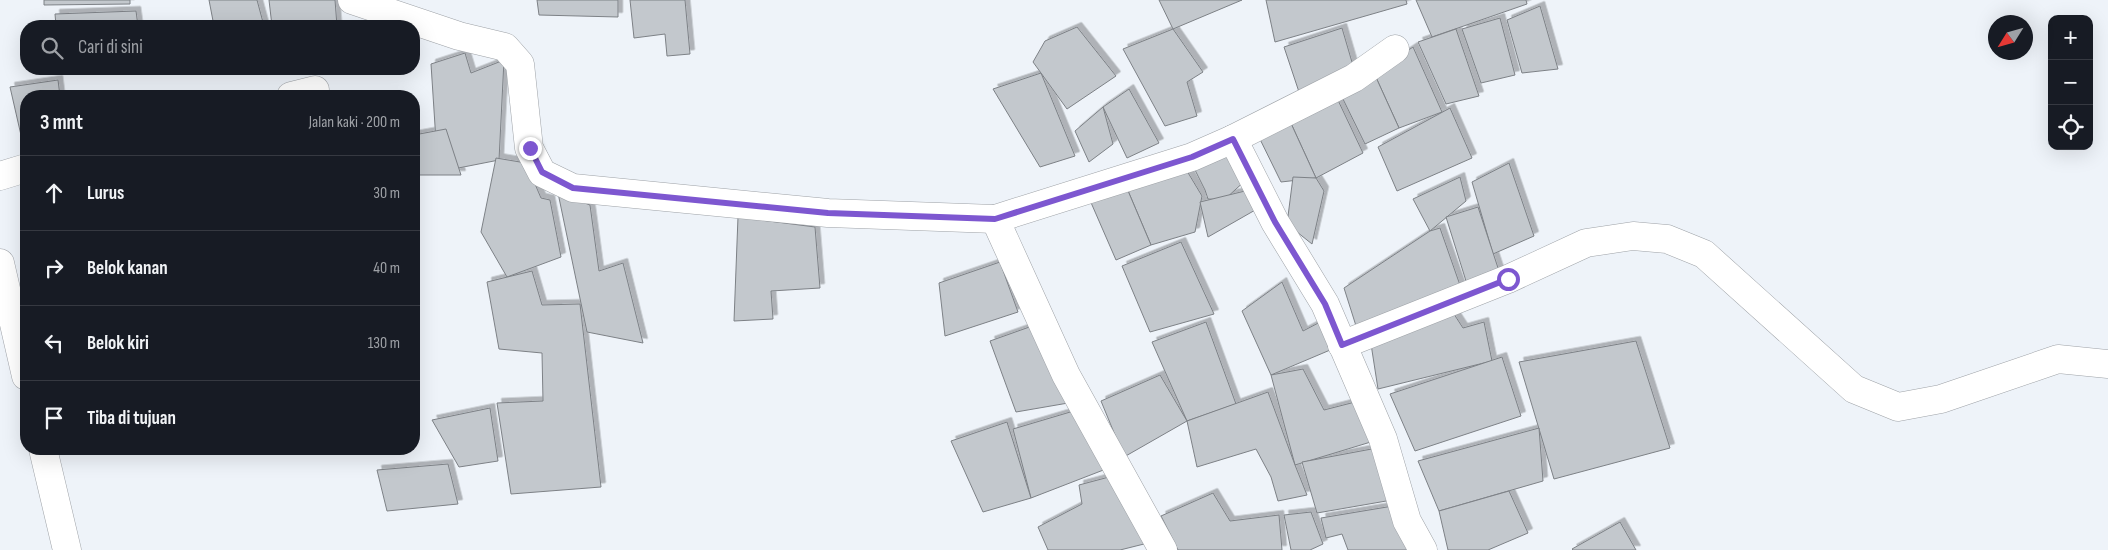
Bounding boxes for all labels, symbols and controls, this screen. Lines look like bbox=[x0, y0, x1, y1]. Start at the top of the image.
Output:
north arrow bbox=[1988, 15, 2033, 60]
map controls bbox=[2048, 15, 2093, 150]
button: + bbox=[2048, 15, 2093, 60]
search box bbox=[20, 20, 420, 75]
icon: search bbox=[38, 34, 66, 62]
text: Cari di sini bbox=[78, 36, 143, 59]
button: − bbox=[2048, 60, 2093, 105]
button: locate bbox=[2048, 105, 2093, 150]
text: 3 mnt bbox=[40, 110, 83, 135]
text: Jalan kaki · 200 m bbox=[309, 113, 400, 132]
route end bbox=[519, 137, 542, 160]
icon: ahead bbox=[40, 179, 68, 207]
text: Lurus bbox=[87, 182, 124, 205]
text: 30 m bbox=[373, 184, 400, 203]
icon: right bbox=[40, 254, 68, 282]
text: Belok kanan bbox=[87, 257, 168, 280]
text: 40 m bbox=[373, 259, 400, 278]
route start bbox=[1497, 268, 1520, 291]
icon: left bbox=[40, 329, 68, 357]
text: Belok kiri bbox=[87, 332, 149, 355]
text: 130 m bbox=[368, 334, 400, 353]
icon: arrive bbox=[40, 404, 68, 432]
text: Tiba di tujuan bbox=[87, 407, 176, 430]

